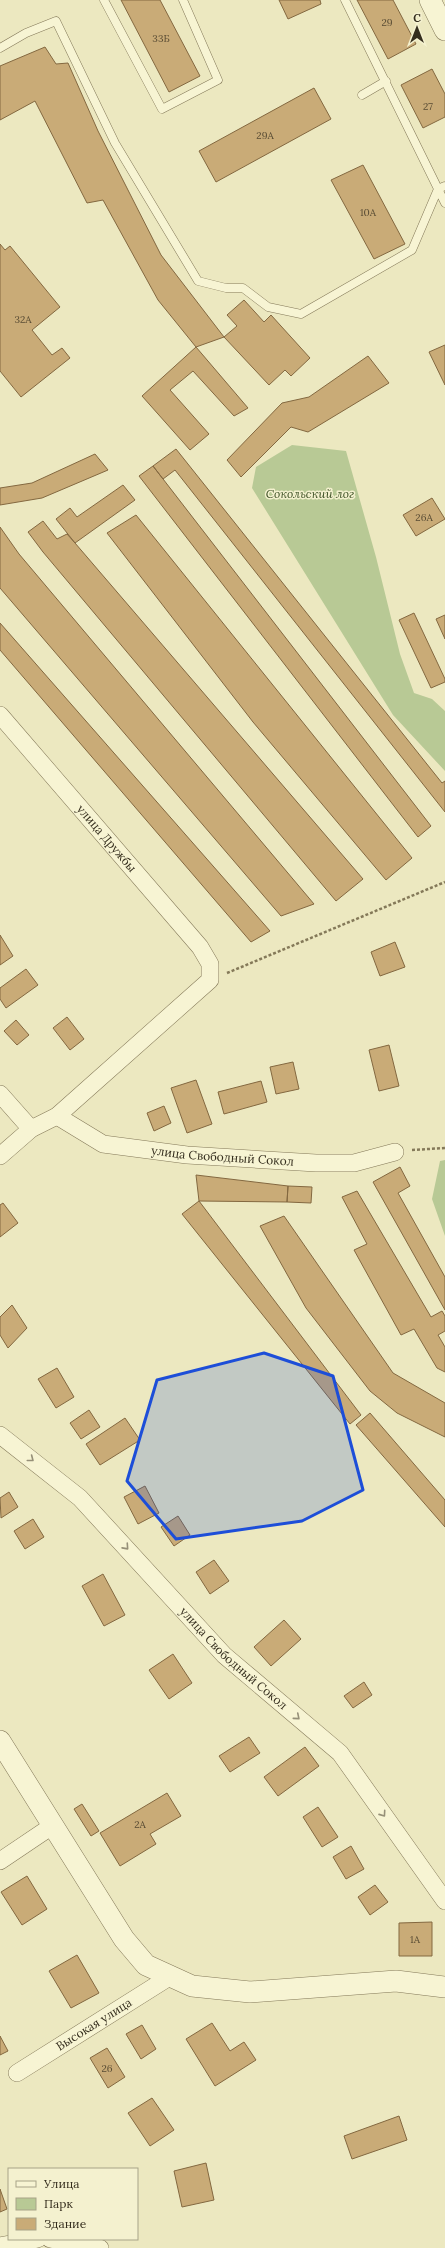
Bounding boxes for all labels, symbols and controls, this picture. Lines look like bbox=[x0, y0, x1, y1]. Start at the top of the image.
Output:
north arrow bbox=[397, 8, 437, 48]
text: С bbox=[413, 11, 421, 25]
house number: 29 bbox=[381, 16, 393, 29]
house number: 33Б bbox=[152, 32, 170, 45]
house number: 27 bbox=[423, 100, 433, 113]
house number: 29А bbox=[256, 129, 274, 142]
house number: 10А bbox=[360, 206, 377, 219]
house number: 32А bbox=[14, 313, 32, 326]
park label: Сокольский лог bbox=[266, 486, 354, 501]
house number: 26А bbox=[415, 511, 433, 524]
street label: улица Дружбы bbox=[74, 801, 140, 875]
street label: улица Свободный Сокол bbox=[150, 1142, 294, 1169]
one-way arrow bbox=[26, 1454, 33, 1461]
one-way arrow bbox=[121, 1542, 128, 1550]
street label: улица Свободный Сокол bbox=[177, 1604, 291, 1712]
one-way arrow bbox=[293, 1712, 300, 1719]
one-way arrow bbox=[378, 1809, 385, 1816]
house number: 2А bbox=[134, 1818, 147, 1831]
house number: 1А bbox=[410, 1933, 421, 1946]
street label: Высокая улица bbox=[53, 1995, 134, 2054]
house number: 26 bbox=[101, 2062, 113, 2075]
legend bbox=[8, 2168, 138, 2240]
text: Улица bbox=[43, 2176, 80, 2191]
text: Парк bbox=[44, 2196, 73, 2211]
text: Здание bbox=[44, 2216, 87, 2231]

